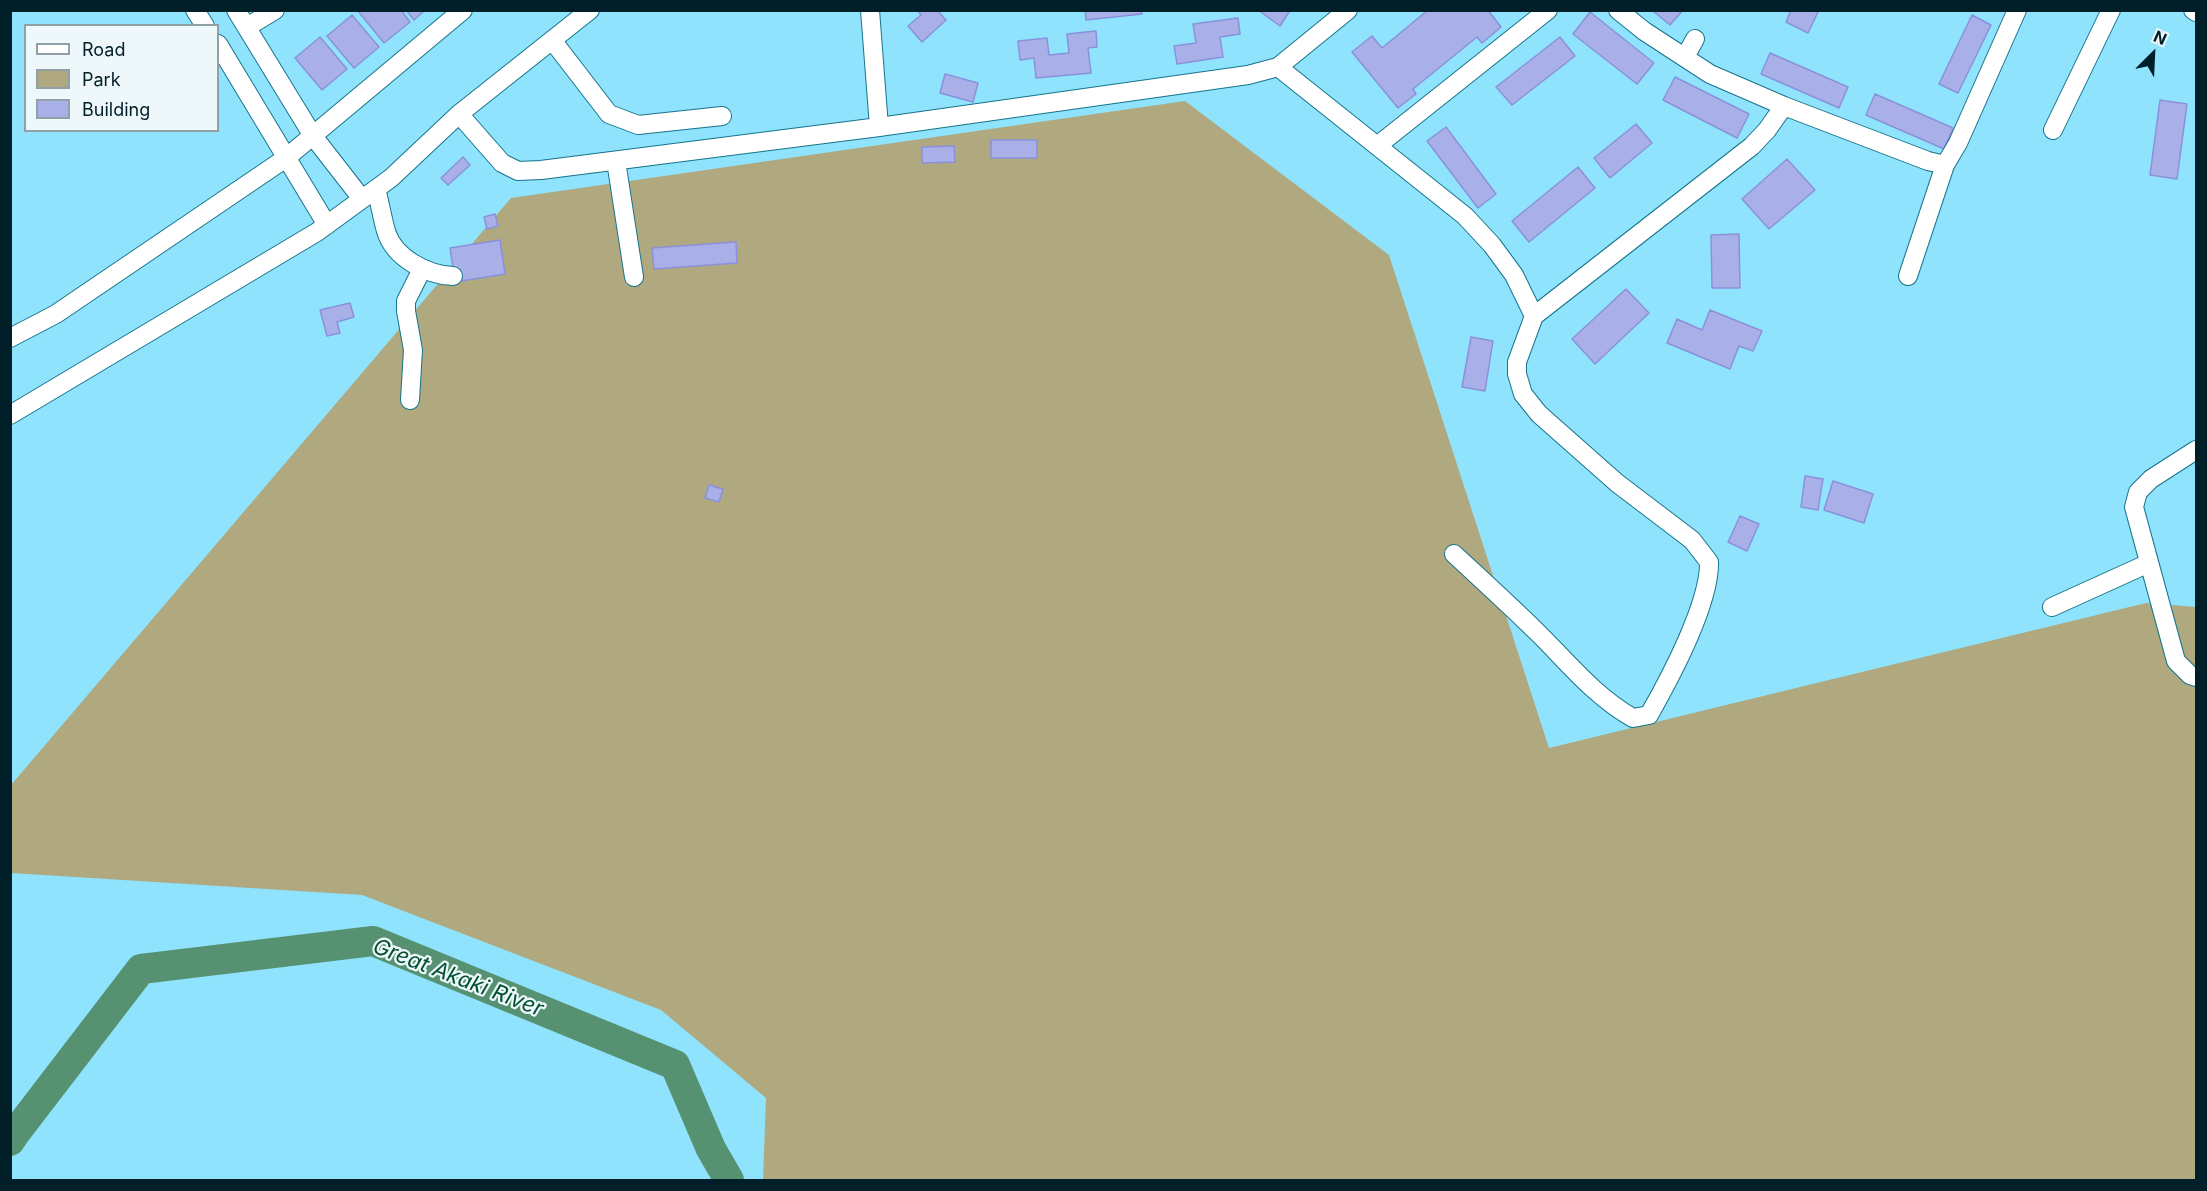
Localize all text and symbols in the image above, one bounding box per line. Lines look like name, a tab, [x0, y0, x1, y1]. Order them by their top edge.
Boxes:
legend	[24, 24, 219, 132]
north arrow	[2123, 24, 2183, 84]
text: N	[2151, 26, 2170, 49]
text: Road	[82, 39, 125, 60]
text: Park	[82, 69, 121, 90]
text: Building	[82, 99, 150, 120]
water label: Great Akaki River	[369, 933, 547, 1023]

